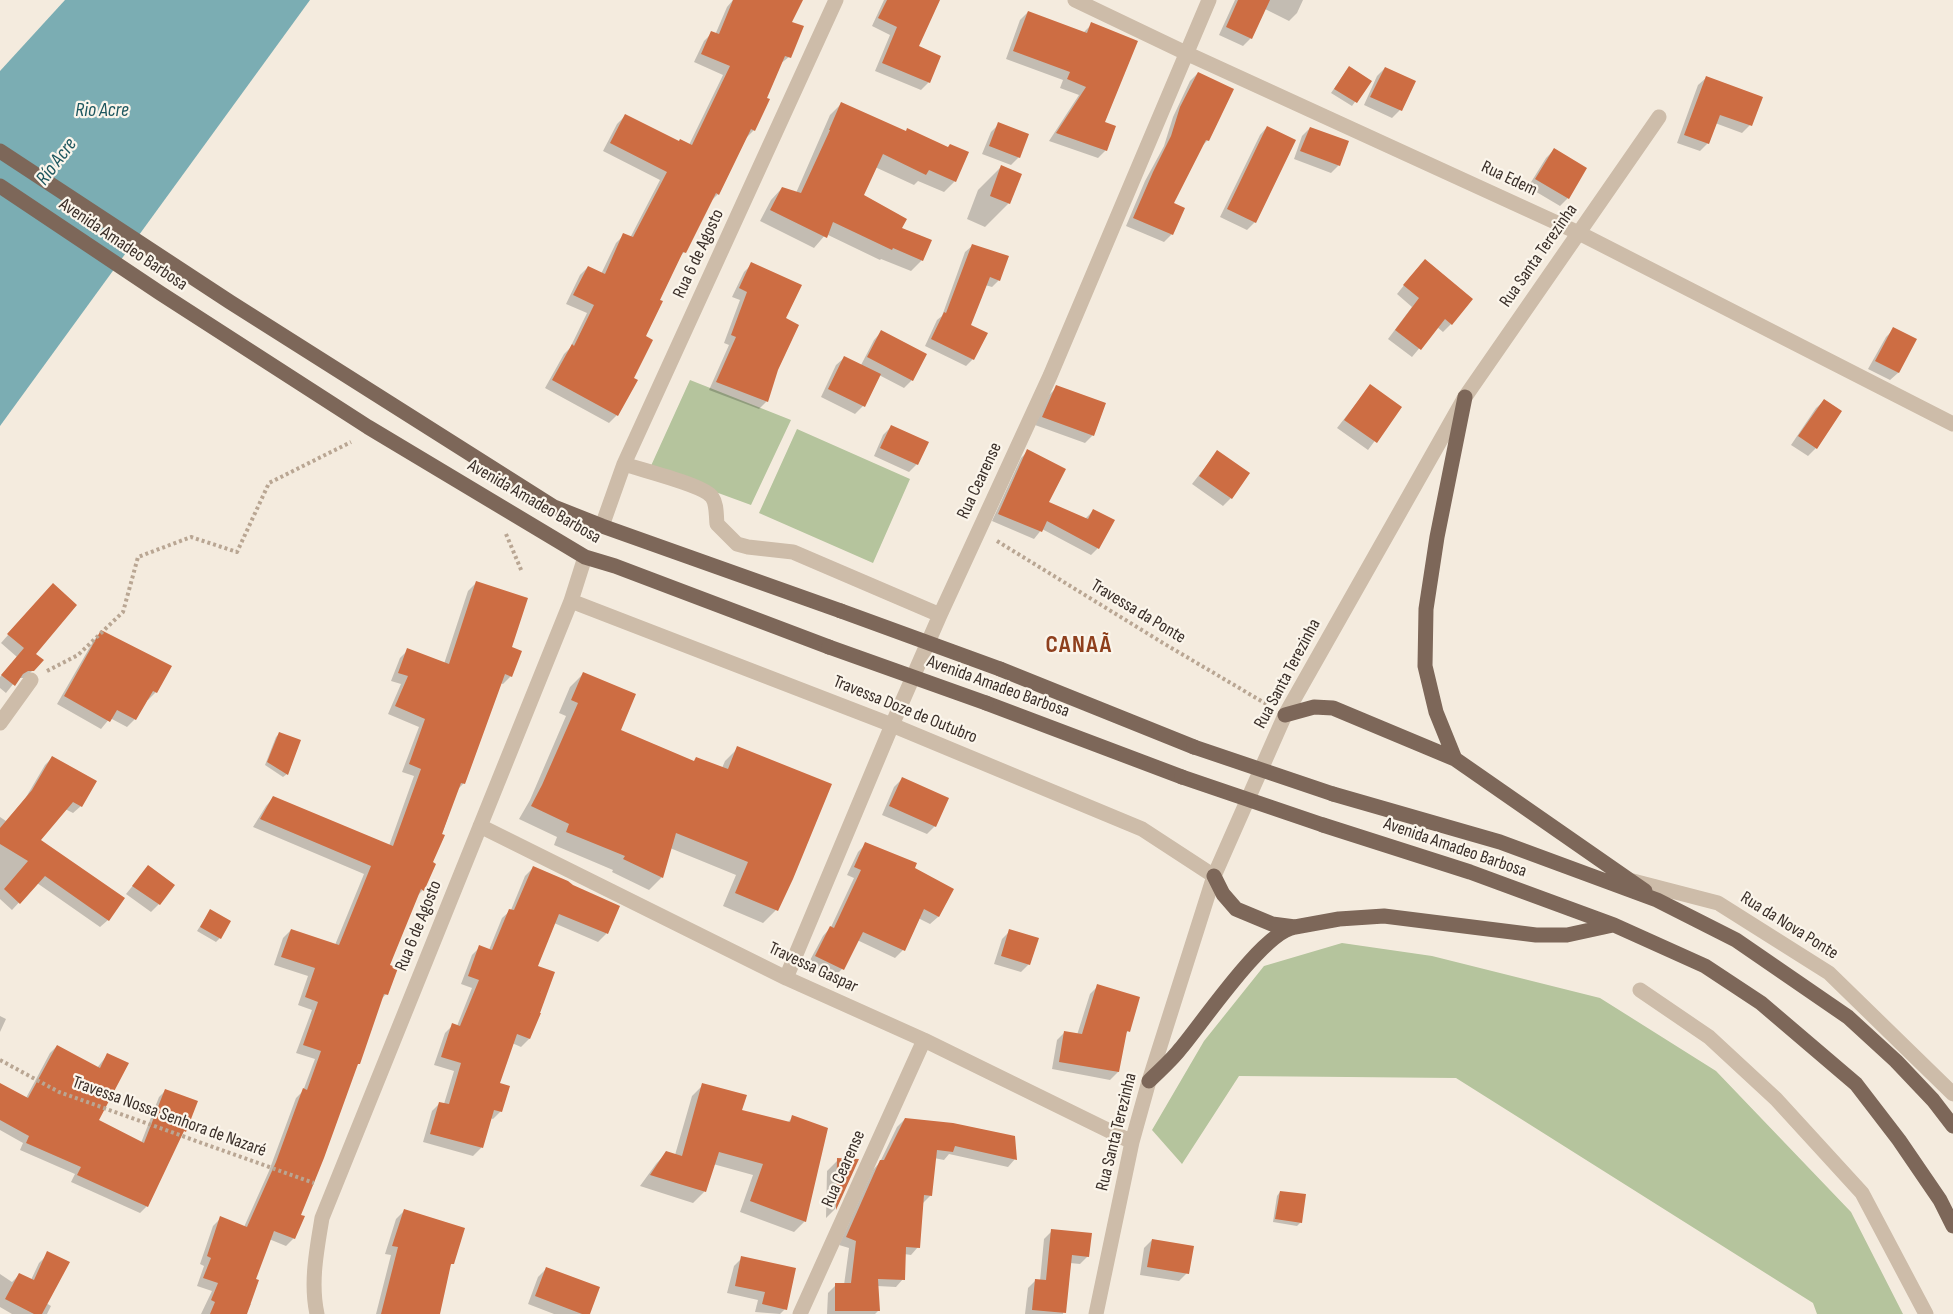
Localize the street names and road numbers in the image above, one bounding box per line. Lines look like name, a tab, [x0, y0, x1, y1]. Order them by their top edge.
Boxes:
street label: Rua Edem	[1478, 157, 1540, 201]
street label: Avenida Amadeo Barbosa	[55, 194, 191, 296]
street label: Rua Santa Terezinha	[1495, 200, 1583, 312]
street label: Rua 6 de Agosto	[669, 206, 729, 302]
street label: Rua Cearense	[953, 439, 1007, 523]
street label: Avenida Amadeo Barbosa	[464, 455, 604, 549]
street label: Travessa da Ponte	[1087, 575, 1189, 649]
street label: Rua Santa Terezinha	[1250, 616, 1326, 732]
street label: Avenida Amadeo Barbosa	[924, 651, 1072, 723]
street label: Travessa Doze de Outubro	[830, 671, 980, 749]
street label: Avenida Amadeo Barbosa	[1381, 813, 1529, 883]
street label: Rua 6 de Agosto	[391, 878, 447, 974]
street label: Rua da Nova Ponte	[1736, 887, 1842, 965]
street label: Travessa Gaspar	[765, 938, 861, 998]
street label: Rua Santa Terezinha	[1092, 1071, 1142, 1193]
street label: Travessa Nossa Senhora de Nazaré	[69, 1072, 269, 1162]
street label: Rua Cearense	[817, 1127, 871, 1211]

